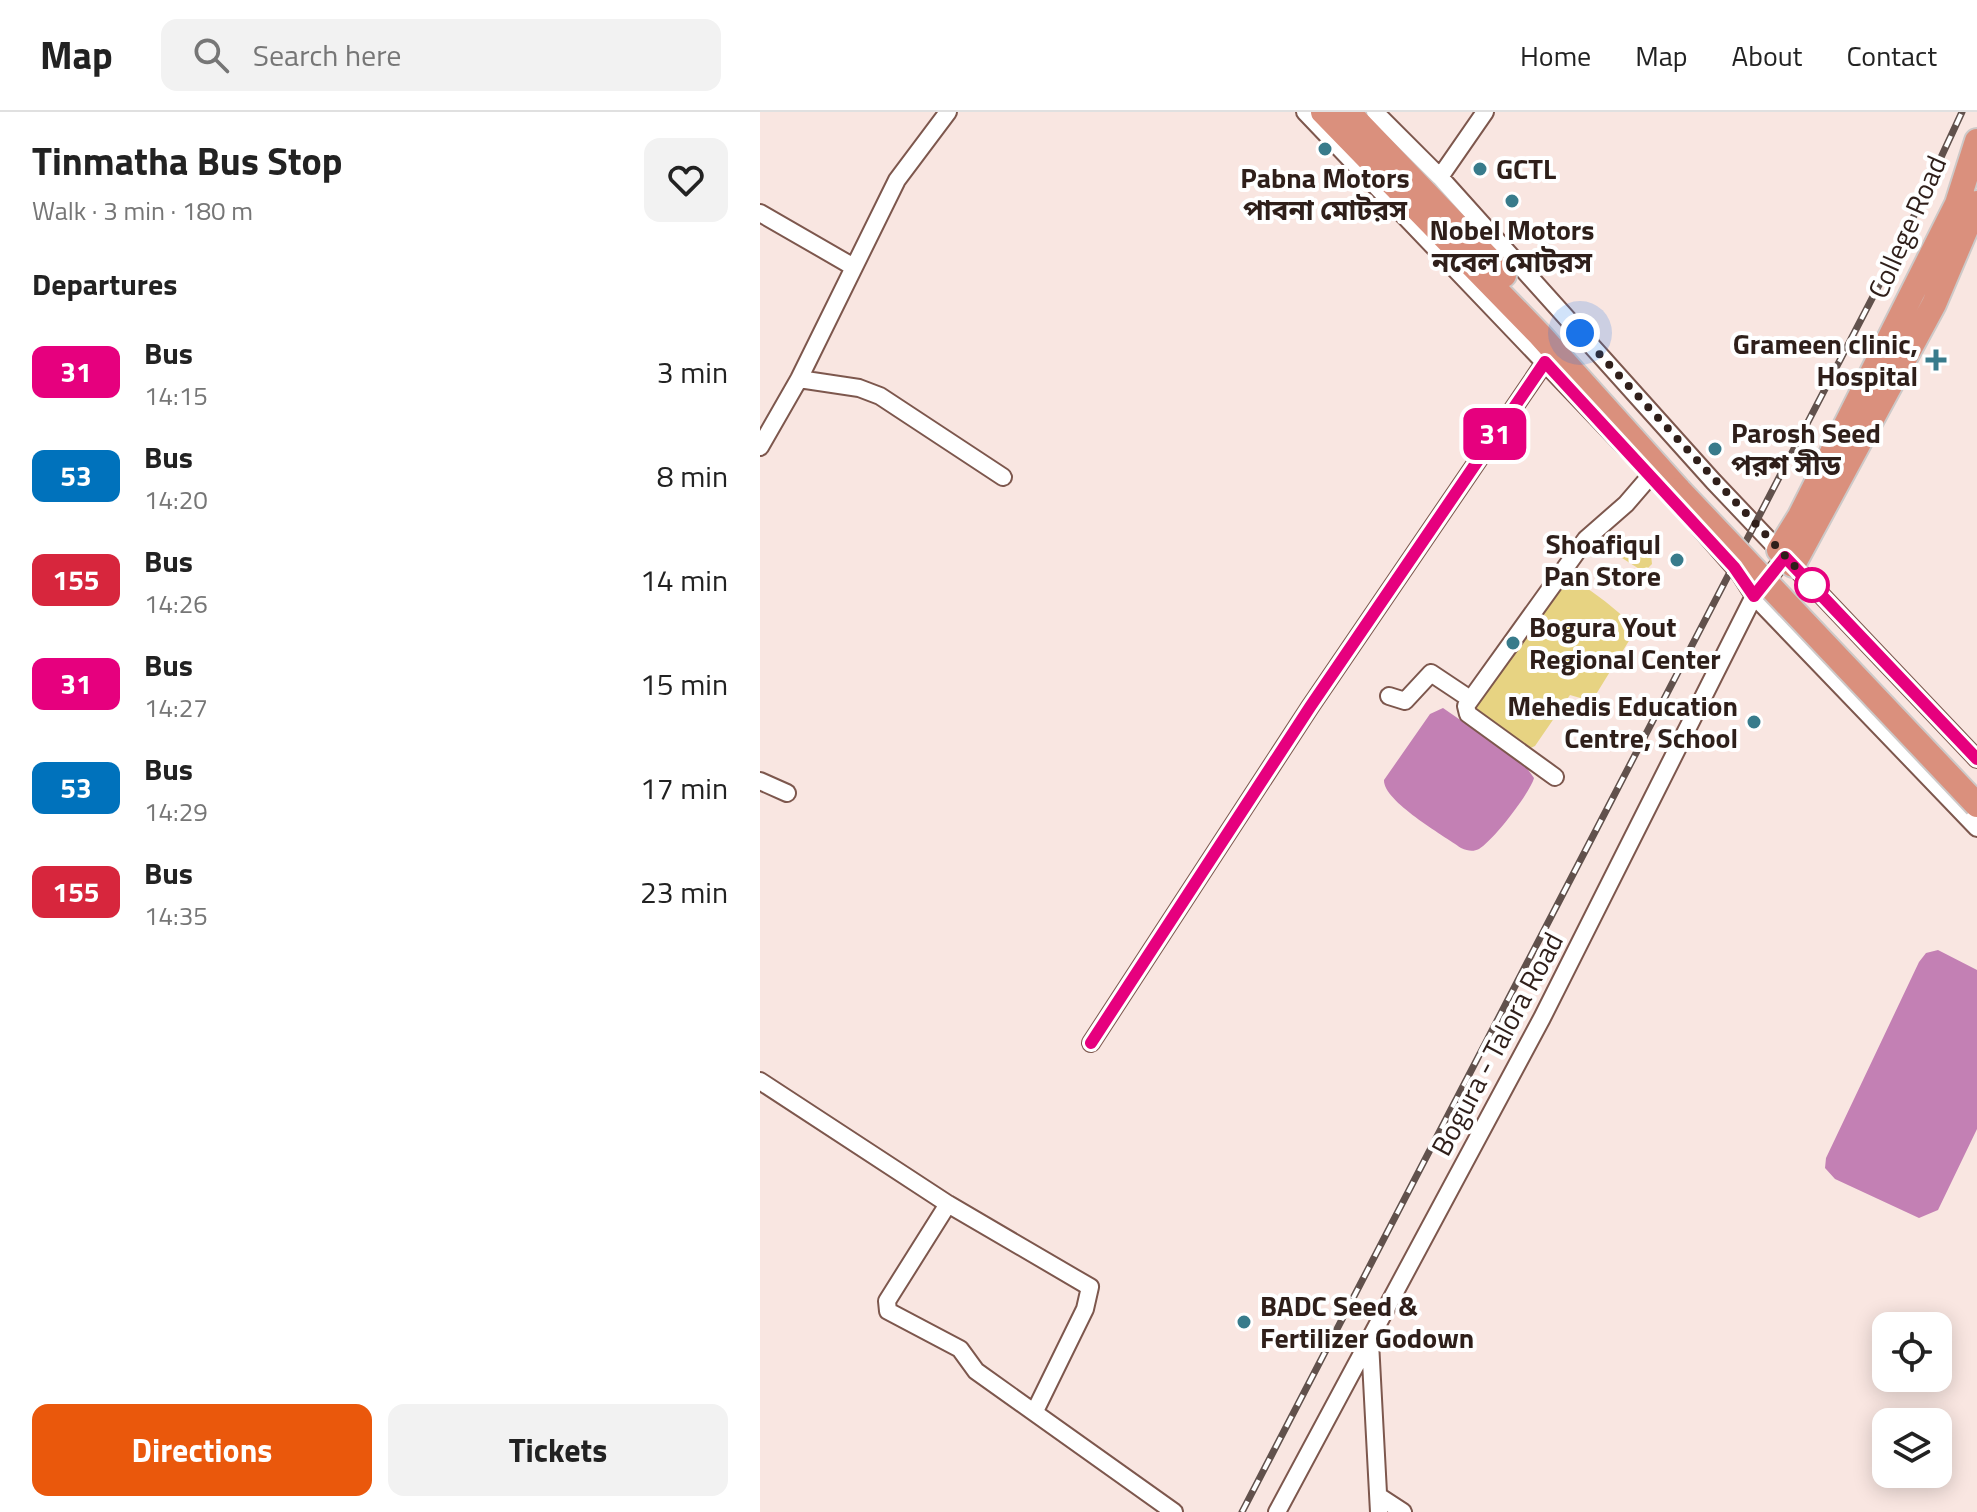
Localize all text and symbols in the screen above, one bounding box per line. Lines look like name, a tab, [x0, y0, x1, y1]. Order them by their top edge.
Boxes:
search box	[161, 19, 721, 91]
text: Map	[40, 26, 113, 84]
text: Search here	[253, 32, 402, 78]
icon: search	[189, 33, 233, 77]
text: Home	[1520, 34, 1591, 77]
text: Map	[1635, 34, 1688, 77]
text: About	[1732, 34, 1802, 77]
text: Contact	[1846, 34, 1937, 77]
text: Tinmatha Bus Stop	[32, 132, 342, 190]
button: heart	[644, 138, 728, 222]
marker: Pabna Motors পাবনা মোটরস	[1316, 140, 1334, 158]
place label: GCTL	[1496, 147, 1556, 190]
street label: College Road	[1856, 149, 1957, 305]
place label: Pabna Motors পাবনা মোটরস	[1240, 156, 1410, 231]
marker: GCTL	[1471, 160, 1489, 178]
text: Walk · 3 min · 180 m	[32, 191, 253, 230]
marker: Nobel Motors নবেল মোটরস	[1503, 192, 1521, 210]
place label: Nobel Motors নবেল মোটরস	[1430, 208, 1594, 283]
text: Departures	[32, 261, 177, 307]
your location	[1560, 313, 1600, 353]
place label: Grameen clinic, Hospital	[1733, 322, 1918, 397]
text: Bus	[144, 330, 193, 376]
text: 3 min	[657, 349, 728, 395]
marker: Grameen clinic, Hospital	[1925, 349, 1947, 371]
text: 31	[60, 350, 92, 393]
text: 14:15	[144, 376, 208, 415]
line badge: 31	[1459, 408, 1531, 460]
place label: Parosh Seed পরশ সীড	[1731, 411, 1881, 486]
text: 31	[1479, 412, 1511, 455]
text: Bus	[144, 434, 193, 480]
marker: Parosh Seed পরশ সীড	[1706, 440, 1724, 458]
text: 8 min	[657, 453, 728, 499]
text: 53	[60, 454, 92, 497]
text: 14:20	[144, 480, 208, 519]
place label: Shoafiqul Pan Store	[1544, 522, 1661, 597]
text: Bus	[144, 538, 193, 584]
marker: Shoafiqul Pan Store	[1668, 551, 1686, 569]
text: 14 min	[640, 557, 728, 603]
text: 155	[52, 558, 100, 601]
unlabelled marker	[1795, 568, 1829, 602]
text: 14:26	[144, 584, 208, 623]
place label: Bogura Yout Regional Center	[1529, 605, 1721, 680]
marker: Bogura Yout Regional Center	[1504, 634, 1522, 652]
text: Bus	[144, 642, 193, 688]
text: 15 min	[640, 661, 728, 707]
text: 31	[60, 662, 92, 705]
place label: Mehedis Education Centre, School	[1507, 684, 1738, 759]
text: 14:27	[144, 688, 208, 727]
marker: Mehedis Education Centre, School	[1745, 713, 1763, 731]
text: Bus	[144, 746, 193, 792]
text: 17 min	[640, 765, 728, 811]
text: 53	[60, 766, 92, 809]
text: 14:29	[144, 792, 208, 831]
text: Bus	[144, 850, 193, 896]
text: 23 min	[640, 869, 728, 915]
text: 155	[52, 870, 100, 913]
text: 14:35	[144, 896, 208, 935]
street label: Bogura - Talora Road	[1419, 924, 1574, 1163]
place label: BADC Seed & Fertilizer Godown	[1260, 1284, 1474, 1359]
map controls	[1872, 1312, 1952, 1488]
button: locate	[1872, 1312, 1952, 1392]
marker: BADC Seed & Fertilizer Godown	[1235, 1313, 1253, 1331]
button: Directions	[32, 1404, 372, 1496]
button: Tickets	[388, 1404, 728, 1496]
button: layers	[1872, 1408, 1952, 1488]

